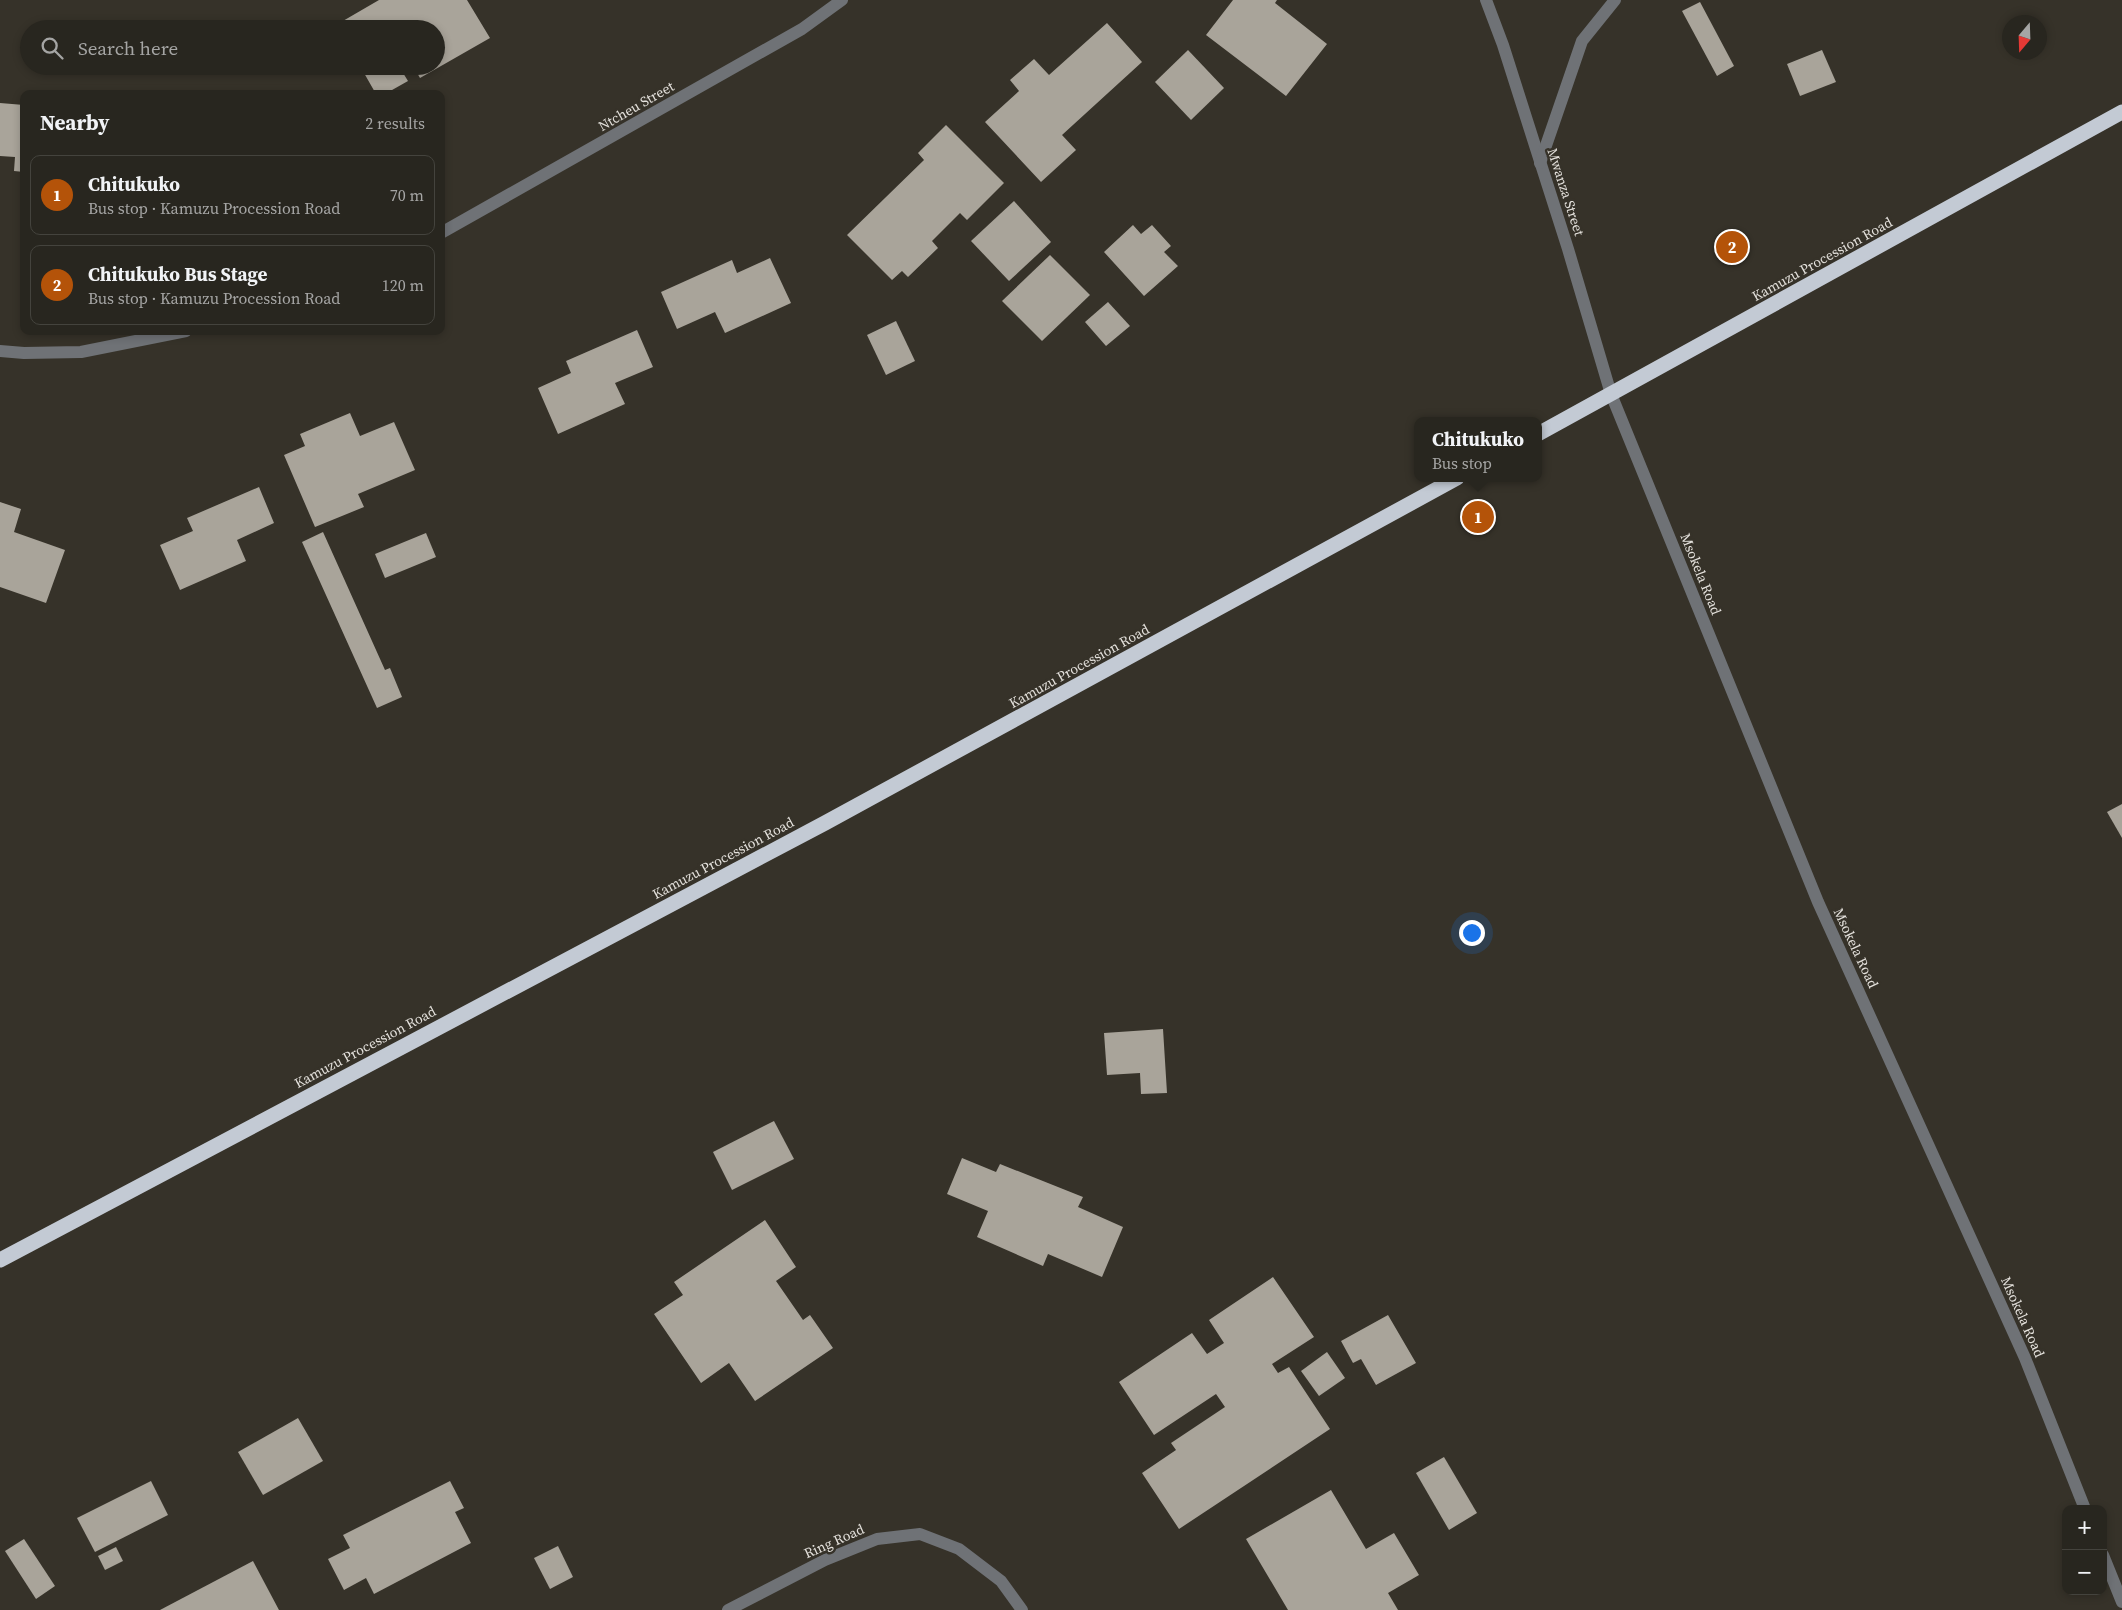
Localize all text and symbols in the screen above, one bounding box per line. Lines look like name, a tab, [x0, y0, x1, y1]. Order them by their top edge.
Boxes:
north arrow	[2002, 15, 2047, 60]
search box	[20, 20, 445, 75]
icon: search	[38, 34, 66, 62]
text: Search here	[78, 35, 178, 61]
street label: Ntcheu Street	[594, 76, 678, 136]
text: Nearby	[40, 108, 110, 137]
text: 2 results	[365, 112, 425, 134]
street label: Mwanza Street	[1542, 146, 1590, 239]
text: Chitukuko	[88, 171, 180, 197]
text: 1	[53, 184, 61, 206]
text: 70 m	[390, 184, 424, 206]
text: Bus stop · Kamuzu Procession Road	[88, 197, 340, 219]
street label: Kamuzu Procession Road	[1748, 212, 1896, 306]
pin: 2	[1716, 228, 1748, 266]
text: Chitukuko Bus Stage	[88, 261, 267, 287]
text: 2	[53, 274, 61, 296]
text: 120 m	[382, 274, 424, 296]
text: Bus stop · Kamuzu Procession Road	[88, 287, 340, 309]
popup	[1414, 417, 1542, 482]
text: Chitukuko	[1432, 426, 1524, 452]
text: Bus stop	[1432, 452, 1492, 474]
pin: 1	[1462, 498, 1494, 536]
street label: Msokela Road	[1676, 530, 1726, 618]
street label: Kamuzu Procession Road	[1005, 619, 1153, 713]
street label: Kamuzu Procession Road	[649, 812, 797, 904]
street label: Msokela Road	[1829, 905, 1883, 991]
your location	[1459, 920, 1485, 946]
street label: Kamuzu Procession Road	[291, 1001, 439, 1093]
street label: Msokela Road	[1996, 1273, 2050, 1361]
map controls	[2062, 1505, 2107, 1595]
button: +	[2062, 1505, 2107, 1550]
street label: Ring Road	[801, 1519, 867, 1563]
button: −	[2062, 1550, 2107, 1595]

